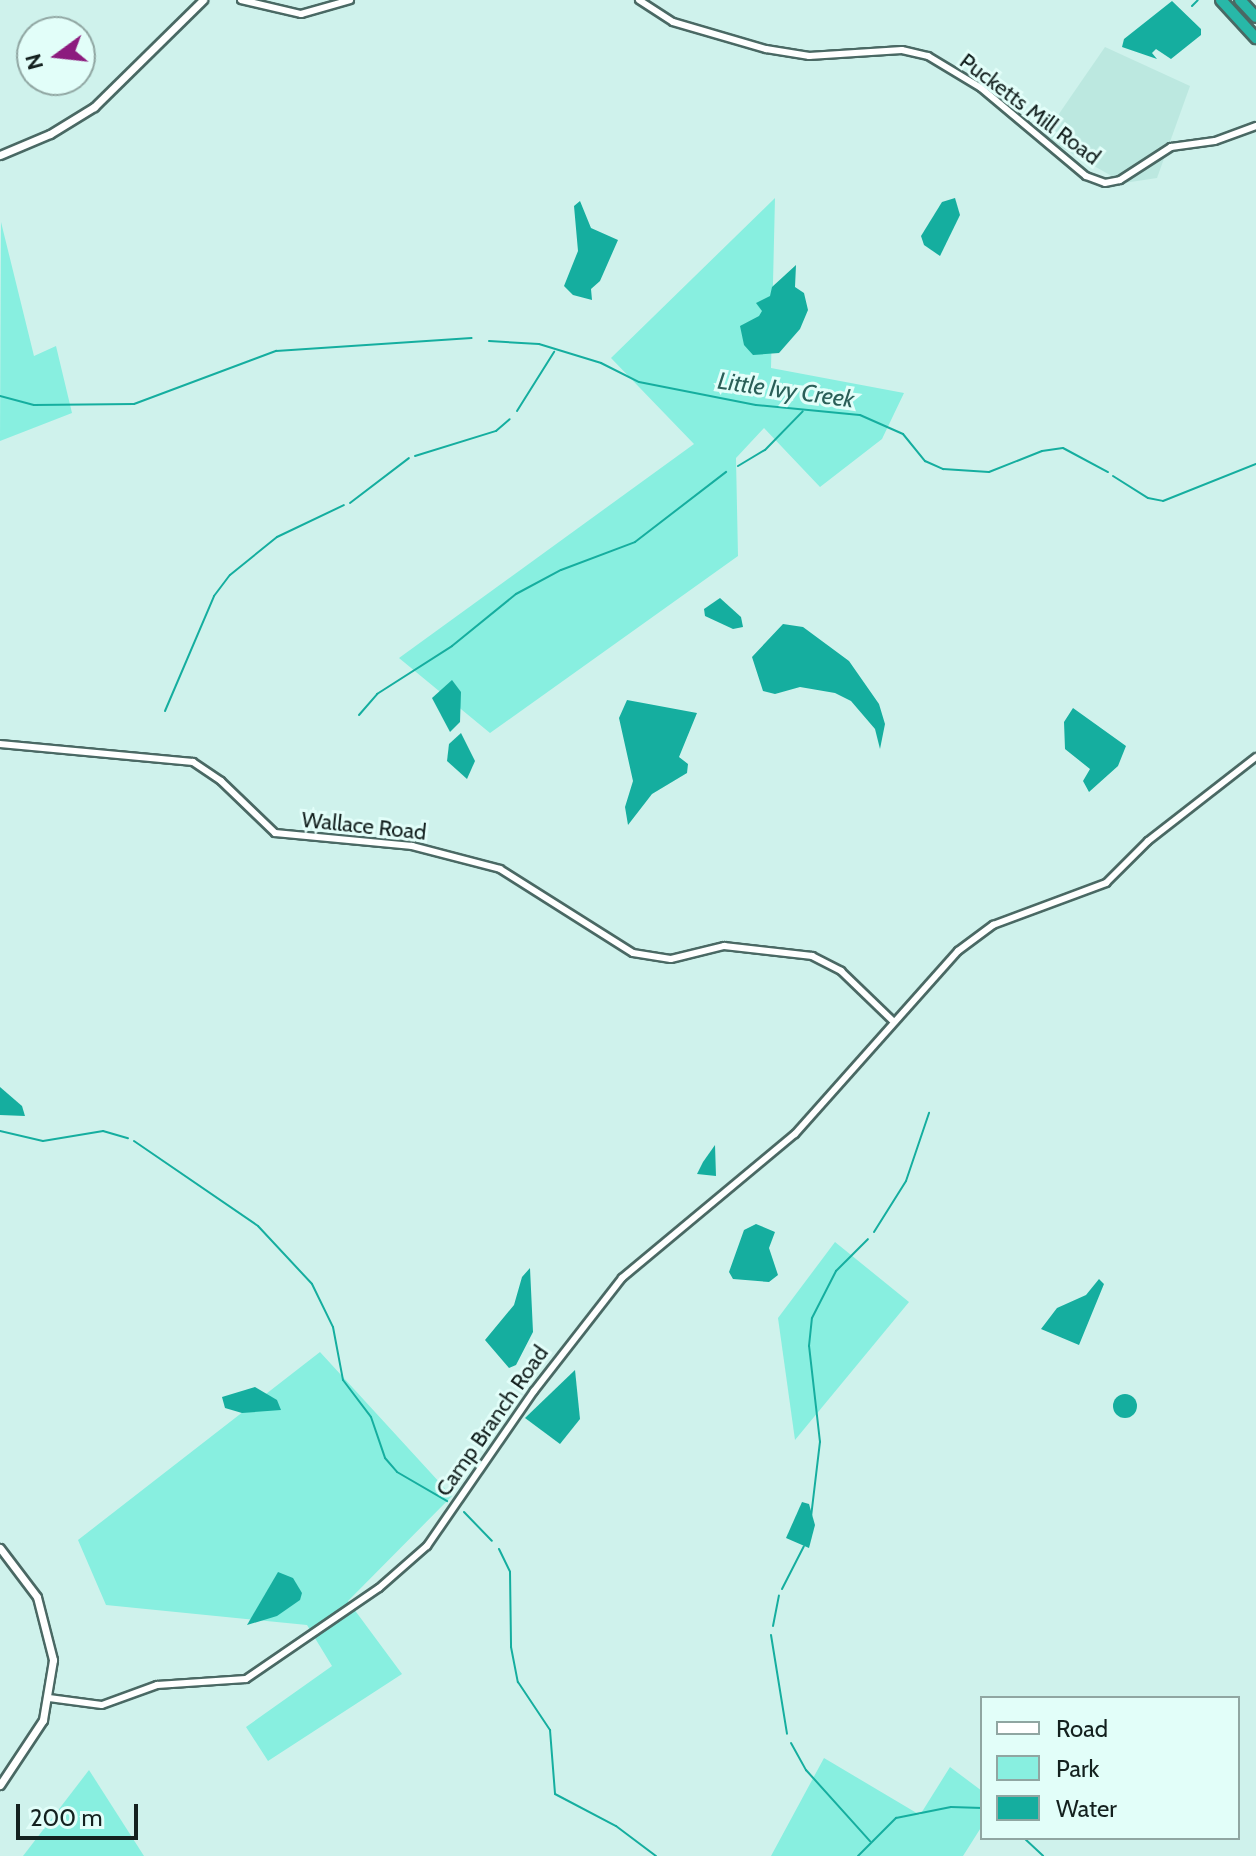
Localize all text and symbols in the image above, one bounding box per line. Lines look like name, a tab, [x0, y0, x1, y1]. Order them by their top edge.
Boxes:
north arrow	[16, 16, 96, 96]
street label: Pucketts Mill Road	[955, 48, 1105, 170]
text: N	[19, 51, 49, 73]
water label: Little Ivy Creek	[716, 366, 856, 414]
street label: Wallace Road	[300, 806, 428, 846]
street label: Camp Branch Road	[430, 1341, 554, 1501]
legend	[980, 1696, 1240, 1840]
text: Road	[1056, 1714, 1108, 1743]
text: Park	[1056, 1754, 1099, 1783]
scale bar	[20, 1788, 142, 1838]
text: Water	[1056, 1794, 1117, 1823]
text: 200 m	[30, 1803, 103, 1832]

